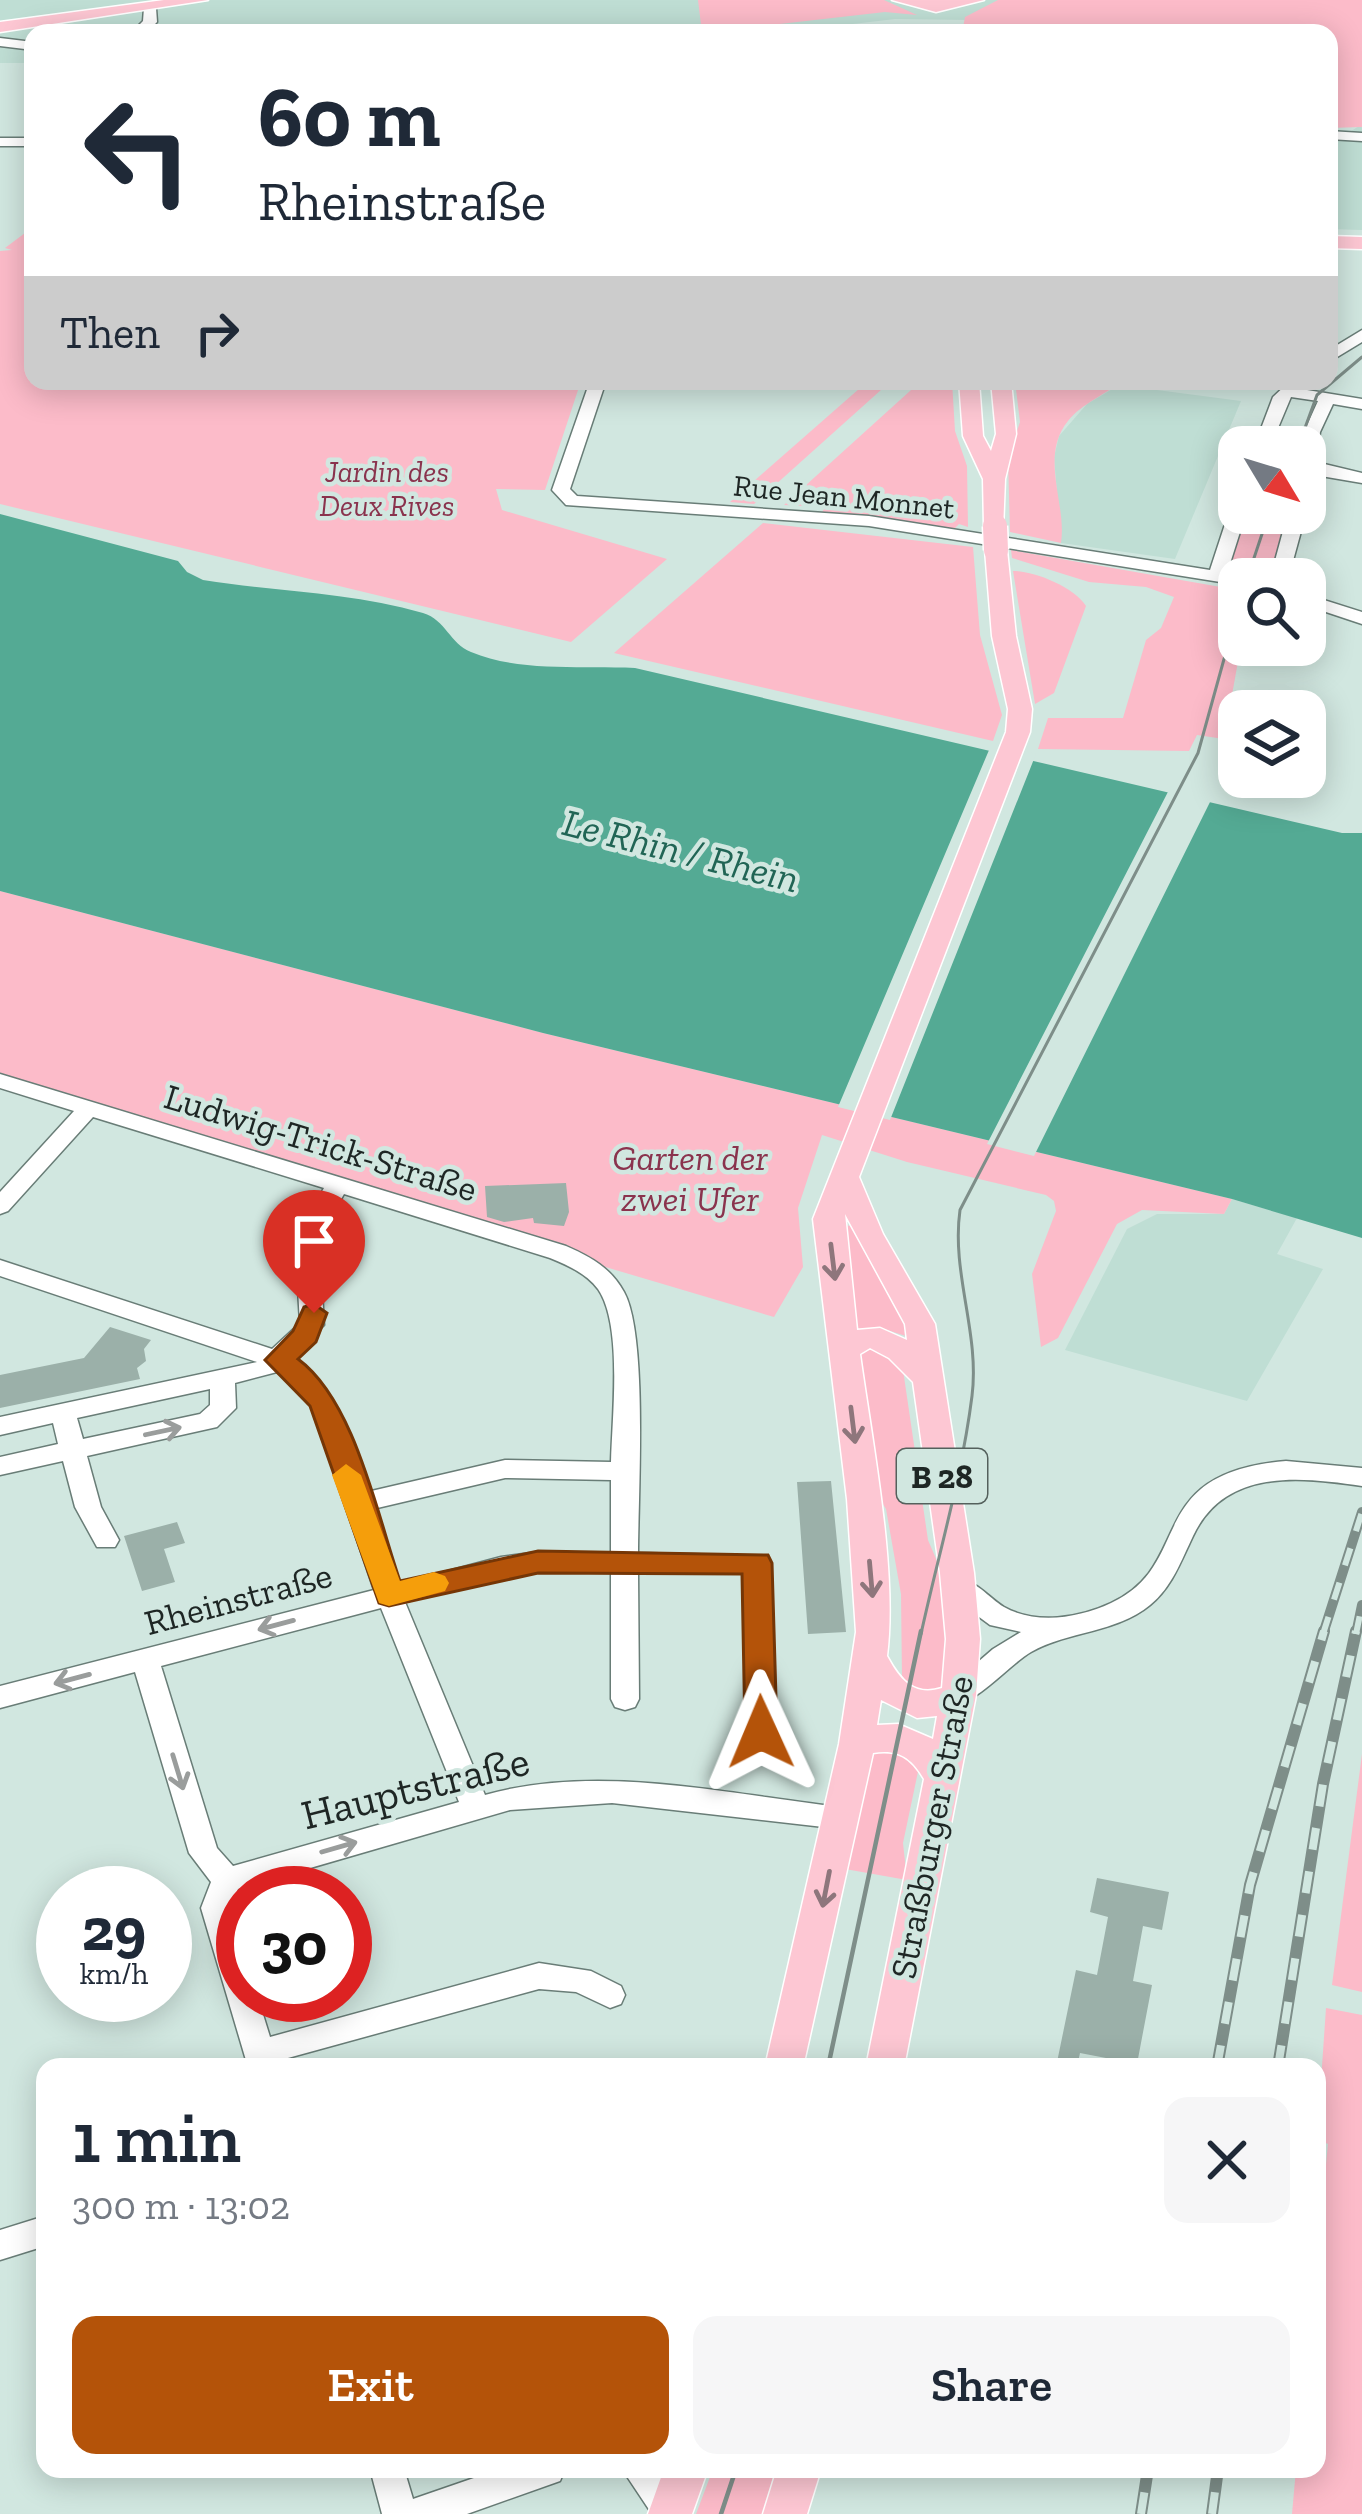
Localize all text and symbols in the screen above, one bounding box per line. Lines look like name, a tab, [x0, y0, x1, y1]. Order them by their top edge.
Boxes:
text: 60 m	[258, 67, 441, 168]
icon: left	[60, 72, 216, 228]
text: Rheinstraße	[258, 169, 546, 234]
icon: right	[184, 300, 250, 366]
text: Then	[60, 306, 160, 360]
north arrow	[1218, 426, 1326, 534]
map controls	[1218, 426, 1326, 798]
park label: Jardin des Deux Rives	[319, 454, 455, 524]
street label: Rue Jean Monnet	[732, 467, 956, 527]
button: search	[1218, 558, 1326, 666]
button: layers	[1218, 690, 1326, 798]
water label: Le Rhin / Rhein	[558, 798, 804, 902]
street label: Ludwig-Trick-Straße	[159, 1074, 482, 1211]
park label: Garten der zwei Ufer	[612, 1136, 769, 1220]
pin	[263, 1190, 365, 1313]
icon: arrive	[281, 1208, 347, 1274]
one-way arrow	[823, 1242, 845, 1281]
one-way arrow	[843, 1405, 865, 1444]
one-way arrow	[143, 1419, 182, 1441]
road number: B 28	[897, 1449, 987, 1503]
street label: Rheinstraße	[140, 1553, 336, 1644]
one-way arrow	[859, 1559, 882, 1598]
one-way arrow	[258, 1615, 296, 1637]
one-way arrow	[54, 1669, 92, 1691]
position arrow	[698, 1669, 824, 1795]
street label: Straßburger Straße	[881, 1672, 982, 1982]
street label: Hauptstraße	[296, 1735, 534, 1840]
one-way arrow	[168, 1752, 190, 1790]
one-way arrow	[320, 1835, 358, 1857]
speed limit sign: 30	[216, 1866, 372, 2022]
one-way arrow	[814, 1870, 837, 1908]
text: 29	[82, 1893, 146, 1965]
text: km/h	[80, 1956, 148, 1992]
text: 1 min	[72, 2094, 241, 2180]
button: close	[1164, 2097, 1290, 2223]
text: 300 m · 13:02	[72, 2182, 290, 2229]
button: Exit	[72, 2316, 669, 2454]
button: Share	[693, 2316, 1290, 2454]

